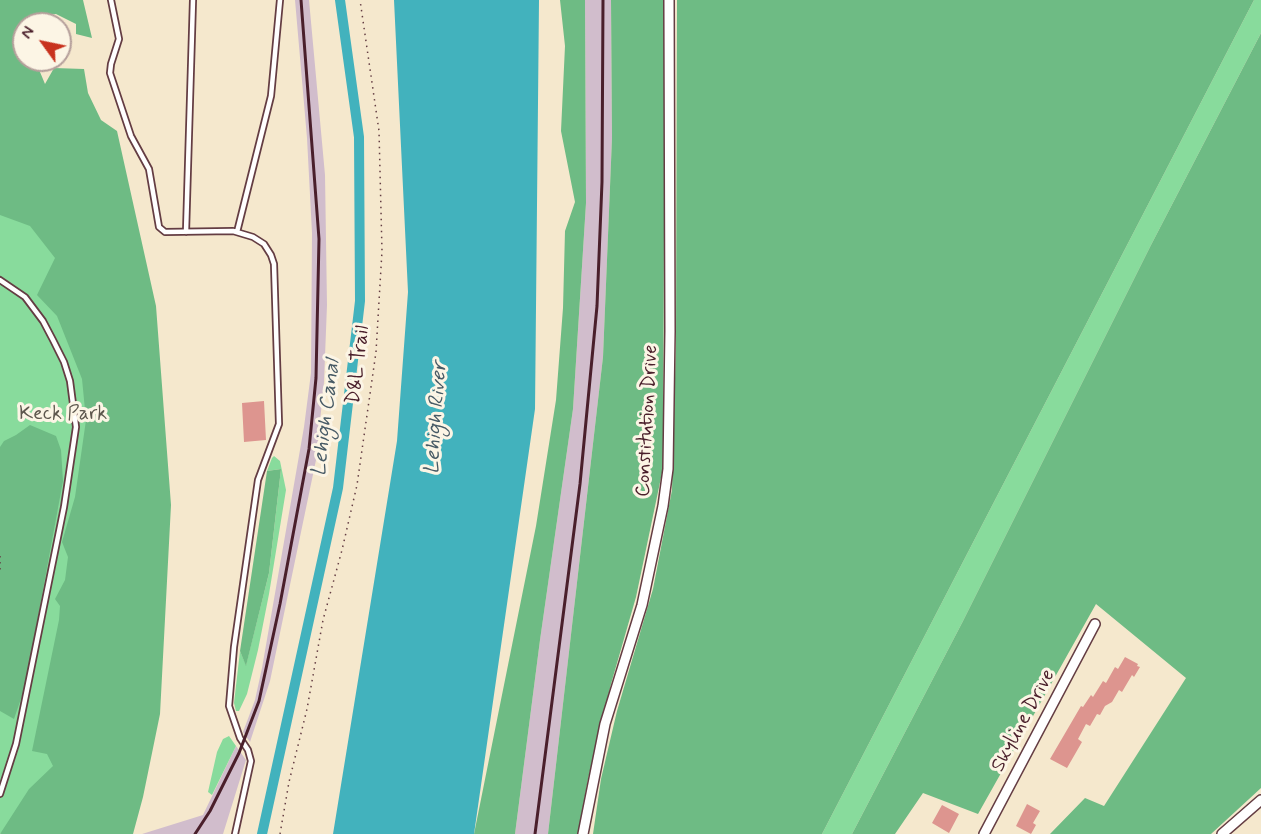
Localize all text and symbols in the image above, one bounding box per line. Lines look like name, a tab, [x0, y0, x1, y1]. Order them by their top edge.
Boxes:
north arrow	[12, 12, 72, 72]
text: N	[16, 23, 40, 43]
street label: D&L Trail	[342, 324, 376, 406]
street label: Constitution Drive	[632, 344, 664, 498]
water label: Lehigh Canal	[307, 358, 347, 478]
water label: Lehigh River	[421, 361, 453, 475]
park label: Keck Park	[19, 403, 107, 427]
street label: Skyline Drive	[987, 666, 1061, 776]

